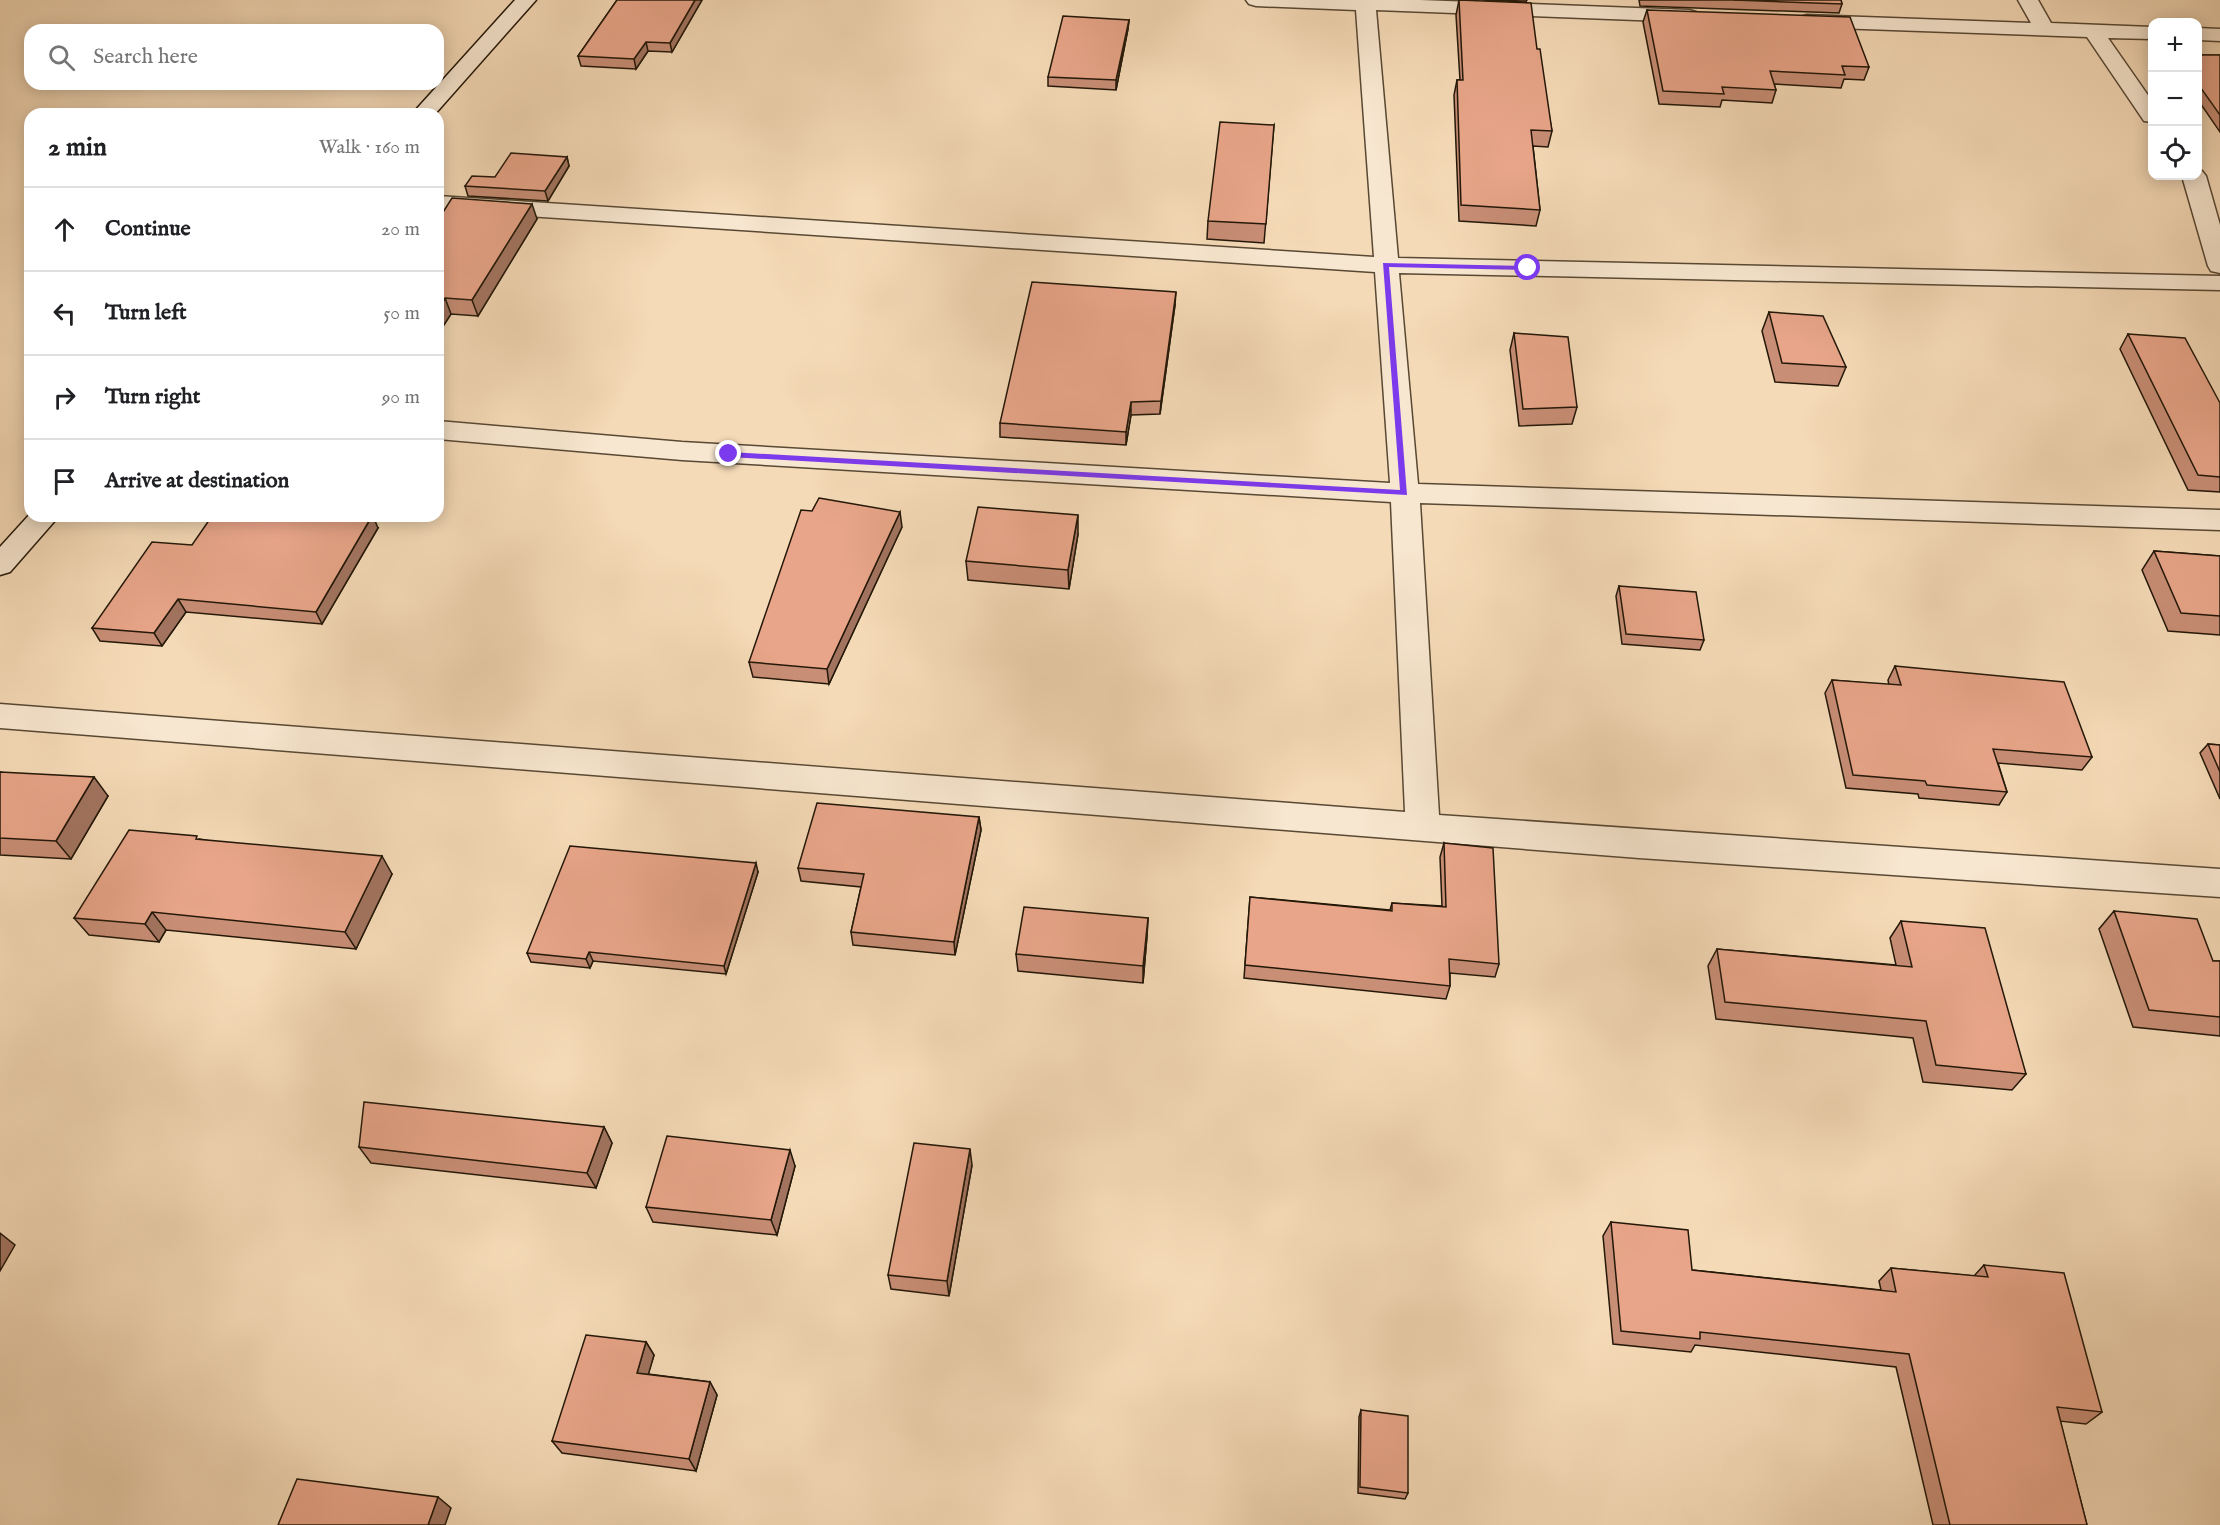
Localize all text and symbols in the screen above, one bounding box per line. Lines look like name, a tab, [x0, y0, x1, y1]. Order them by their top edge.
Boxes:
map controls	[2148, 18, 2202, 180]
button: +	[2148, 18, 2202, 72]
search box	[24, 24, 444, 90]
icon: search	[45, 41, 78, 74]
text: Search here	[93, 43, 198, 71]
button: −	[2148, 72, 2202, 126]
button: locate	[2148, 126, 2202, 180]
text: 2 min	[48, 131, 107, 164]
text: Walk · 160 m	[319, 135, 420, 160]
icon: ahead	[48, 213, 81, 246]
text: Continue	[105, 215, 191, 243]
text: 20 m	[381, 217, 420, 242]
route start	[1514, 254, 1540, 280]
icon: left	[48, 297, 81, 330]
text: Turn left	[105, 299, 187, 327]
text: 50 m	[383, 301, 420, 326]
icon: right	[48, 381, 81, 414]
text: Turn right	[105, 383, 200, 411]
text: 90 m	[382, 385, 420, 410]
route end	[715, 440, 741, 466]
icon: arrive	[48, 465, 81, 498]
text: Arrive at destination	[105, 467, 289, 495]

